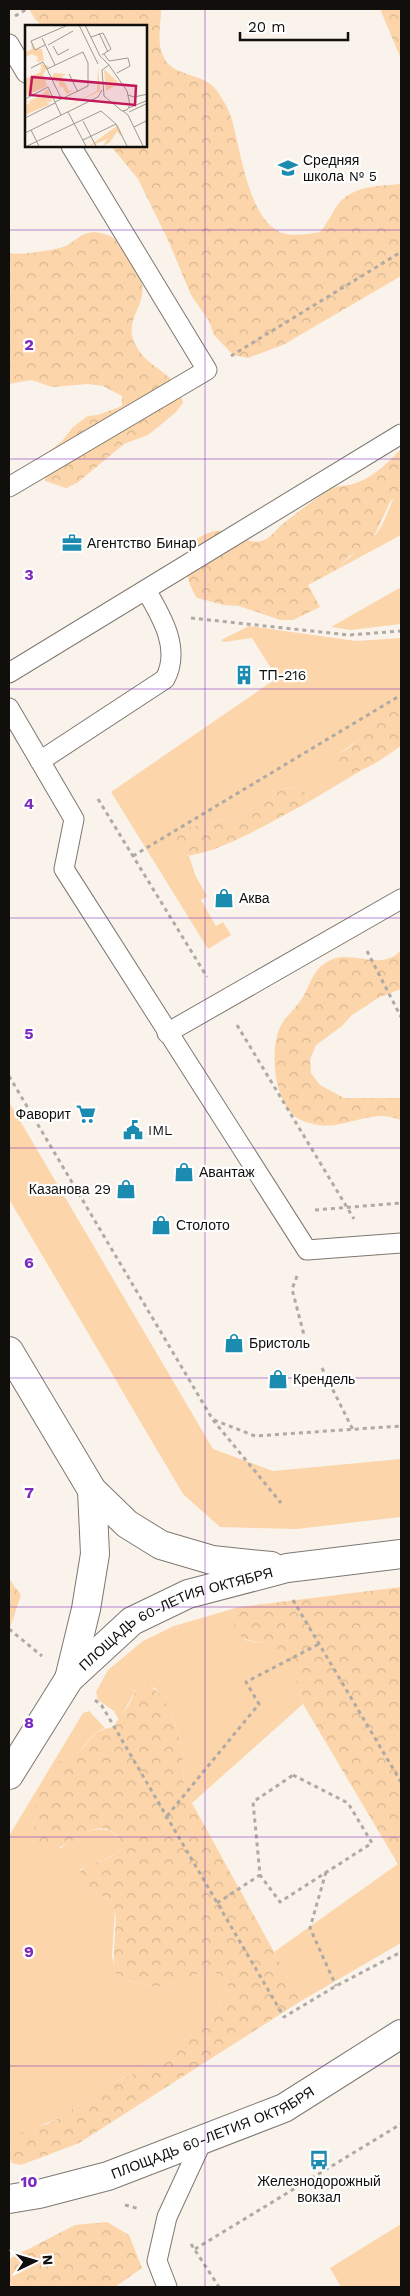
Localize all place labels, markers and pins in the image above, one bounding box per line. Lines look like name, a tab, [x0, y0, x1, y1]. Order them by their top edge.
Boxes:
place label: Средняя школа № 5	[303, 152, 377, 184]
school or university icon: Средняя школа № 5	[277, 157, 299, 179]
office icon: Агентство Бинар	[61, 532, 83, 554]
place label: Агентство Бинар	[87, 535, 197, 551]
building icon: ТП-216	[233, 664, 255, 686]
place label: ТП-216	[259, 667, 306, 683]
shop icon: Аква	[213, 887, 235, 909]
place label: Аква	[239, 890, 270, 906]
supermarket icon: Фаворит	[75, 1103, 97, 1125]
place label: Фаворит	[15, 1106, 72, 1122]
public building icon: IML	[122, 1119, 144, 1141]
place label: IML	[148, 1122, 172, 1138]
shop icon: Авантаж	[173, 1161, 195, 1183]
place label: Авантаж	[199, 1164, 255, 1180]
shop icon: Казанова 29	[115, 1178, 137, 1200]
place label: Казанова 29	[29, 1181, 111, 1197]
shop icon: Столото	[150, 1214, 172, 1236]
place label: Столото	[176, 1217, 230, 1233]
shop icon: Бристоль	[223, 1332, 245, 1354]
place label: Бристоль	[249, 1335, 310, 1351]
shop icon: Крендель	[267, 1368, 289, 1390]
place label: Крендель	[293, 1371, 355, 1387]
bus stop icon: Железнодорожный вокзал	[308, 2149, 330, 2171]
place label: Железнодорожный вокзал	[257, 2173, 381, 2205]

